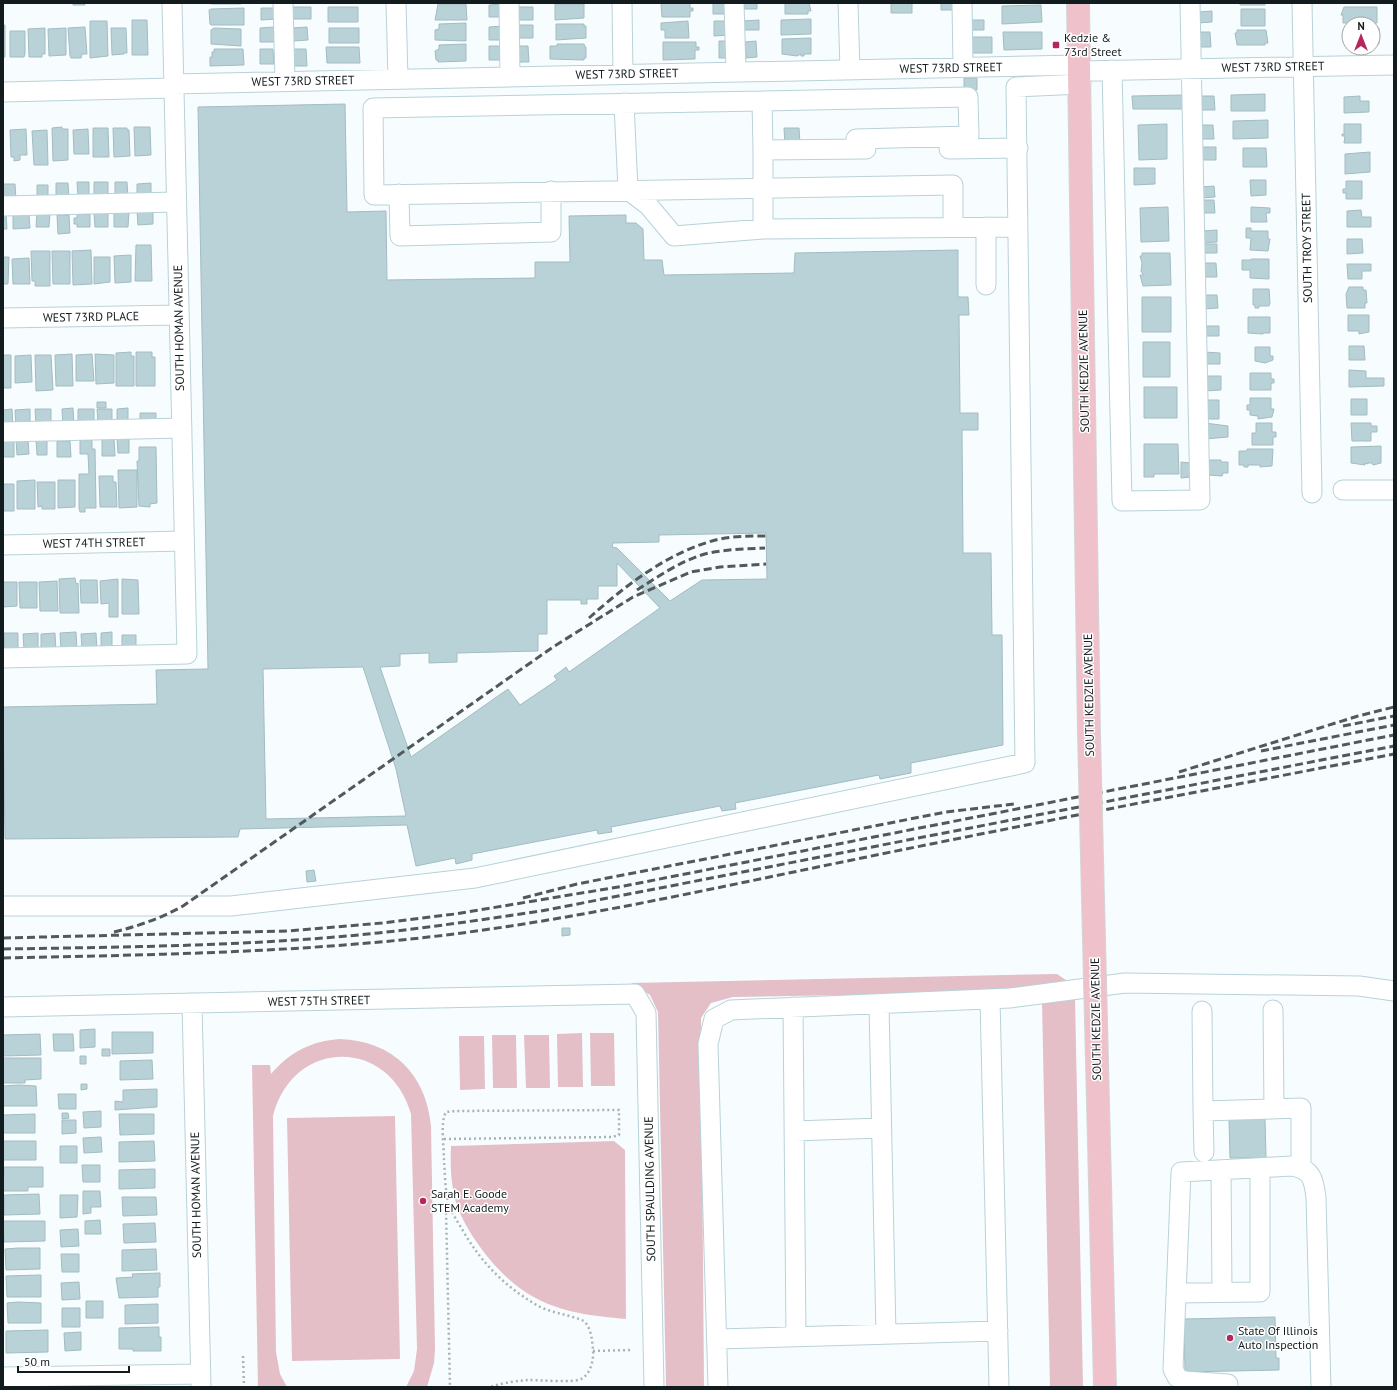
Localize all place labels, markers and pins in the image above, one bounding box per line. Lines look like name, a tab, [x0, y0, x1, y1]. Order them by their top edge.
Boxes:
place label: Kedzie & 73rd Street	[1064, 30, 1121, 59]
marker: Kedzie & 73rd Street	[1051, 40, 1061, 50]
place label: Sarah E. Goode STEM Academy	[431, 1186, 509, 1215]
marker: Sarah E. Goode STEM Academy	[418, 1196, 428, 1206]
place label: State Of Illinois Auto Inspection	[1238, 1323, 1318, 1352]
marker: State Of Illinois Auto Inspection	[1225, 1333, 1235, 1343]

